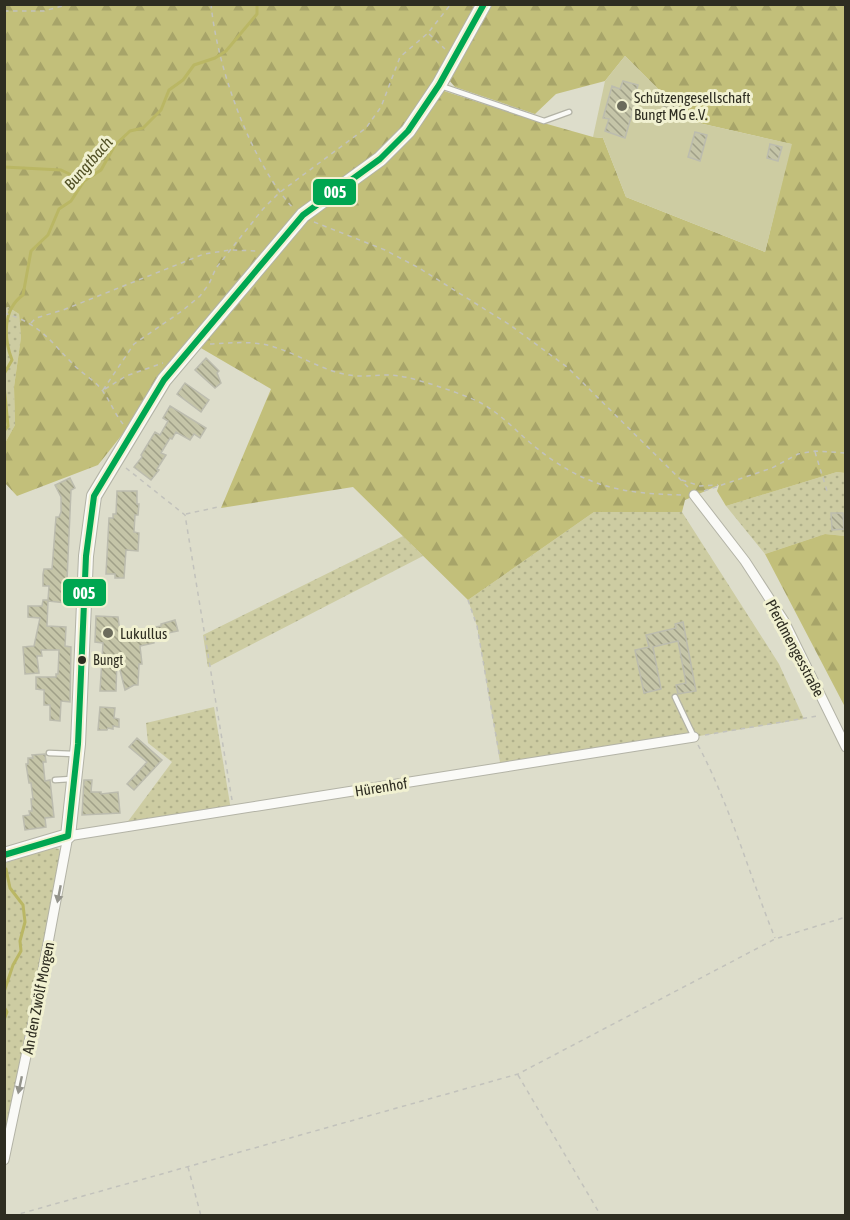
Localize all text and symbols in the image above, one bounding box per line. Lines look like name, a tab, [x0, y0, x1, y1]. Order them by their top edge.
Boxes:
place label: Schützengesellschaft Bungt MG e.V.	[634, 89, 751, 123]
marker: Schützengesellschaft Bungt MG e.V.	[615, 99, 629, 113]
water label: Bungtbach	[60, 133, 117, 194]
line badge: 005	[312, 178, 357, 206]
text: 005	[324, 183, 347, 201]
line badge: 005	[62, 578, 107, 607]
text: 005	[73, 584, 96, 602]
street label: Pferdmengesstraße	[762, 597, 828, 700]
place label: Lukullus	[120, 625, 167, 642]
marker: Lukullus	[101, 626, 115, 640]
place label: Bungt	[93, 652, 123, 668]
marker: Bungt	[76, 654, 88, 666]
street label: Hürenhof	[354, 774, 408, 800]
one-way arrow	[54, 884, 63, 903]
street label: An den Zwölf Morgen	[19, 940, 57, 1056]
one-way arrow	[15, 1076, 24, 1095]

